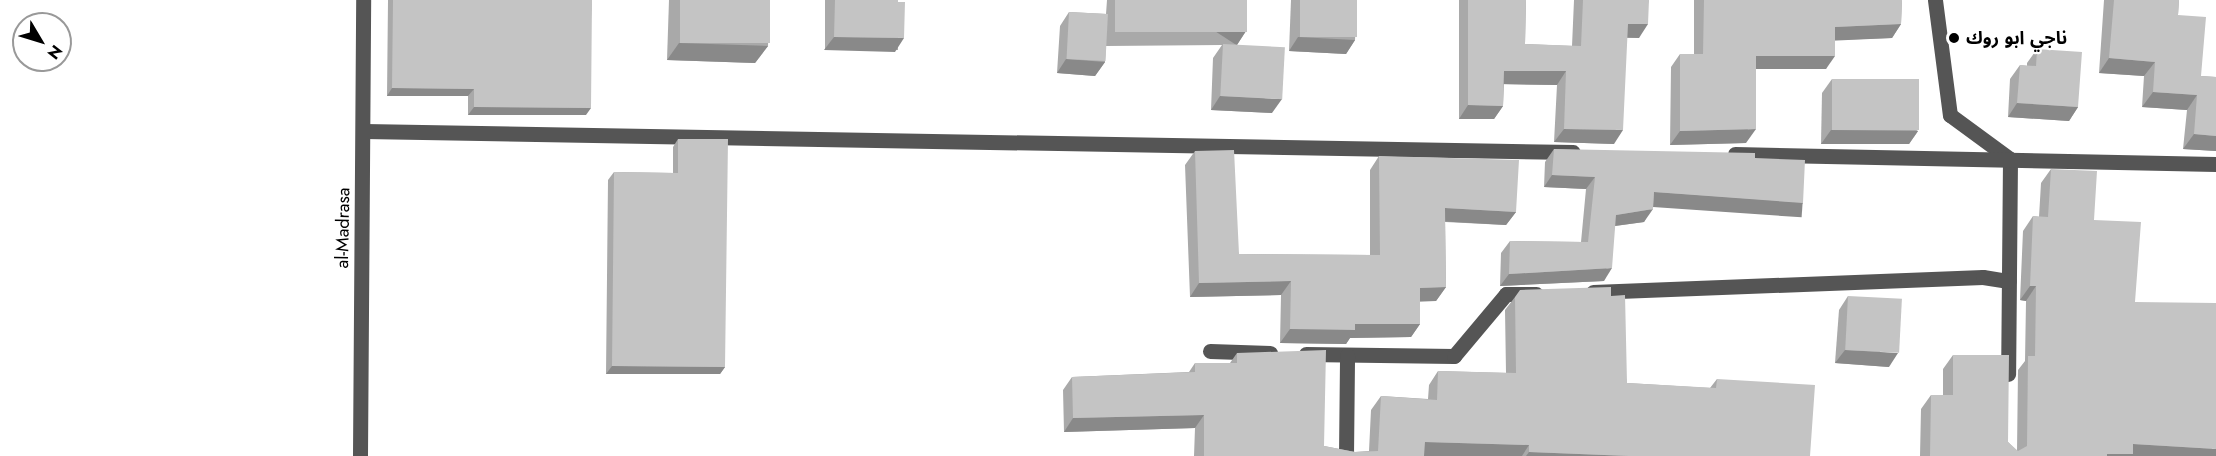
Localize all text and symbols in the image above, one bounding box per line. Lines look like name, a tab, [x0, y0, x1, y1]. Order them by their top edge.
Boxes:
north arrow	[12, 12, 72, 72]
place label: ناجي ابو روك	[1966, 27, 2067, 49]
marker: ناجي ابو روك	[1947, 31, 1961, 45]
text: N	[42, 40, 68, 64]
street label: al-Madrasa	[331, 187, 355, 269]

